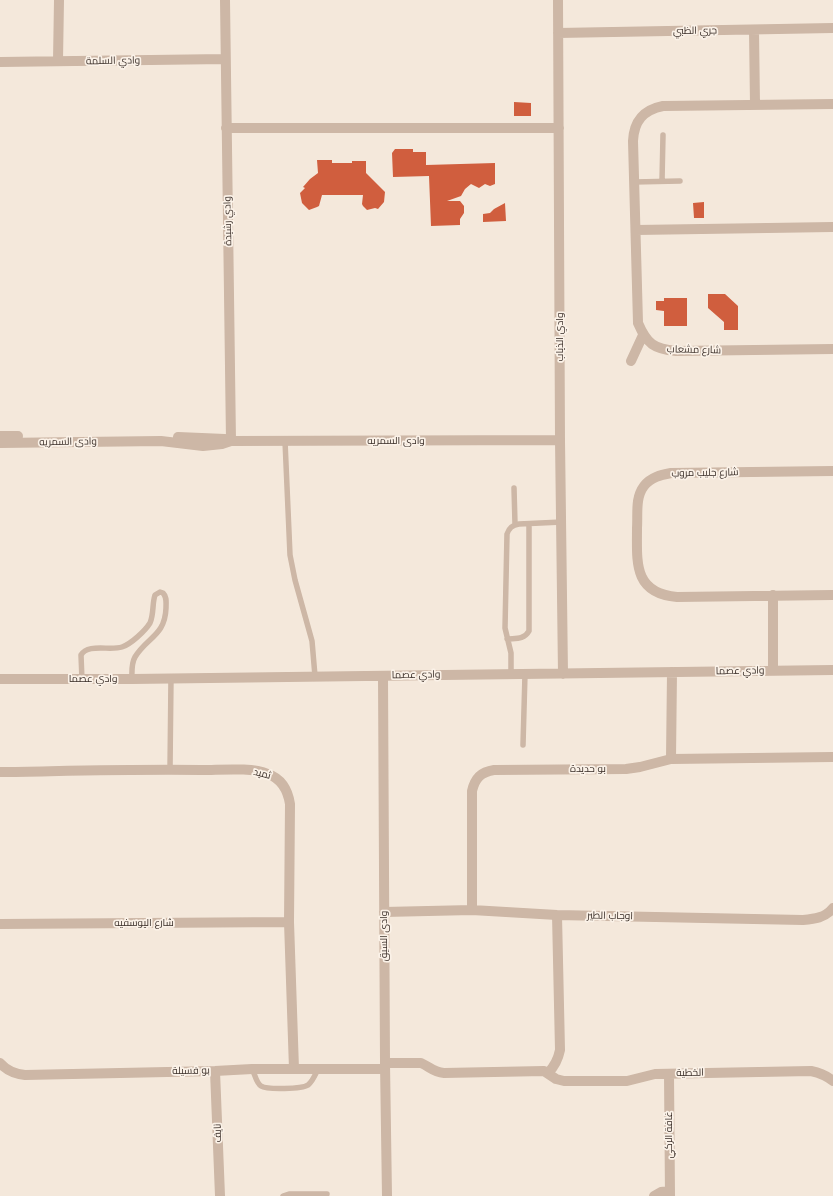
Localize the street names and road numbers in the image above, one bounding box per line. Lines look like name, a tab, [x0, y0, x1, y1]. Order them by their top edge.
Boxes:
street label: جري الظبي	[673, 25, 717, 37]
street label: وادي السلمة	[86, 55, 140, 67]
street label: وادي رشيدة	[222, 196, 234, 246]
street label: وادي الذياب	[554, 313, 566, 361]
street label: شارع مشعاب	[667, 344, 721, 356]
street label: وادى السمريه	[39, 435, 97, 449]
street label: وادى السمريه	[367, 435, 425, 447]
street label: شارع جليب مروب	[671, 466, 739, 480]
street label: وادي عصما	[716, 665, 764, 677]
street label: وادي عصما	[392, 669, 440, 681]
street label: وادي عصما	[69, 673, 117, 685]
street label: بو حديدة	[570, 763, 606, 775]
street label: ثميد	[252, 766, 272, 782]
street label: اوجاب الطير	[587, 910, 633, 922]
street label: وادى السيق	[378, 911, 390, 961]
street label: شارع اليوسفيه	[114, 917, 174, 929]
street label: بو فسيلة	[172, 1065, 210, 1077]
street label: الخطية	[676, 1067, 704, 1079]
street label: غافة الركي	[663, 1112, 675, 1158]
street label: نايف	[212, 1123, 224, 1143]

